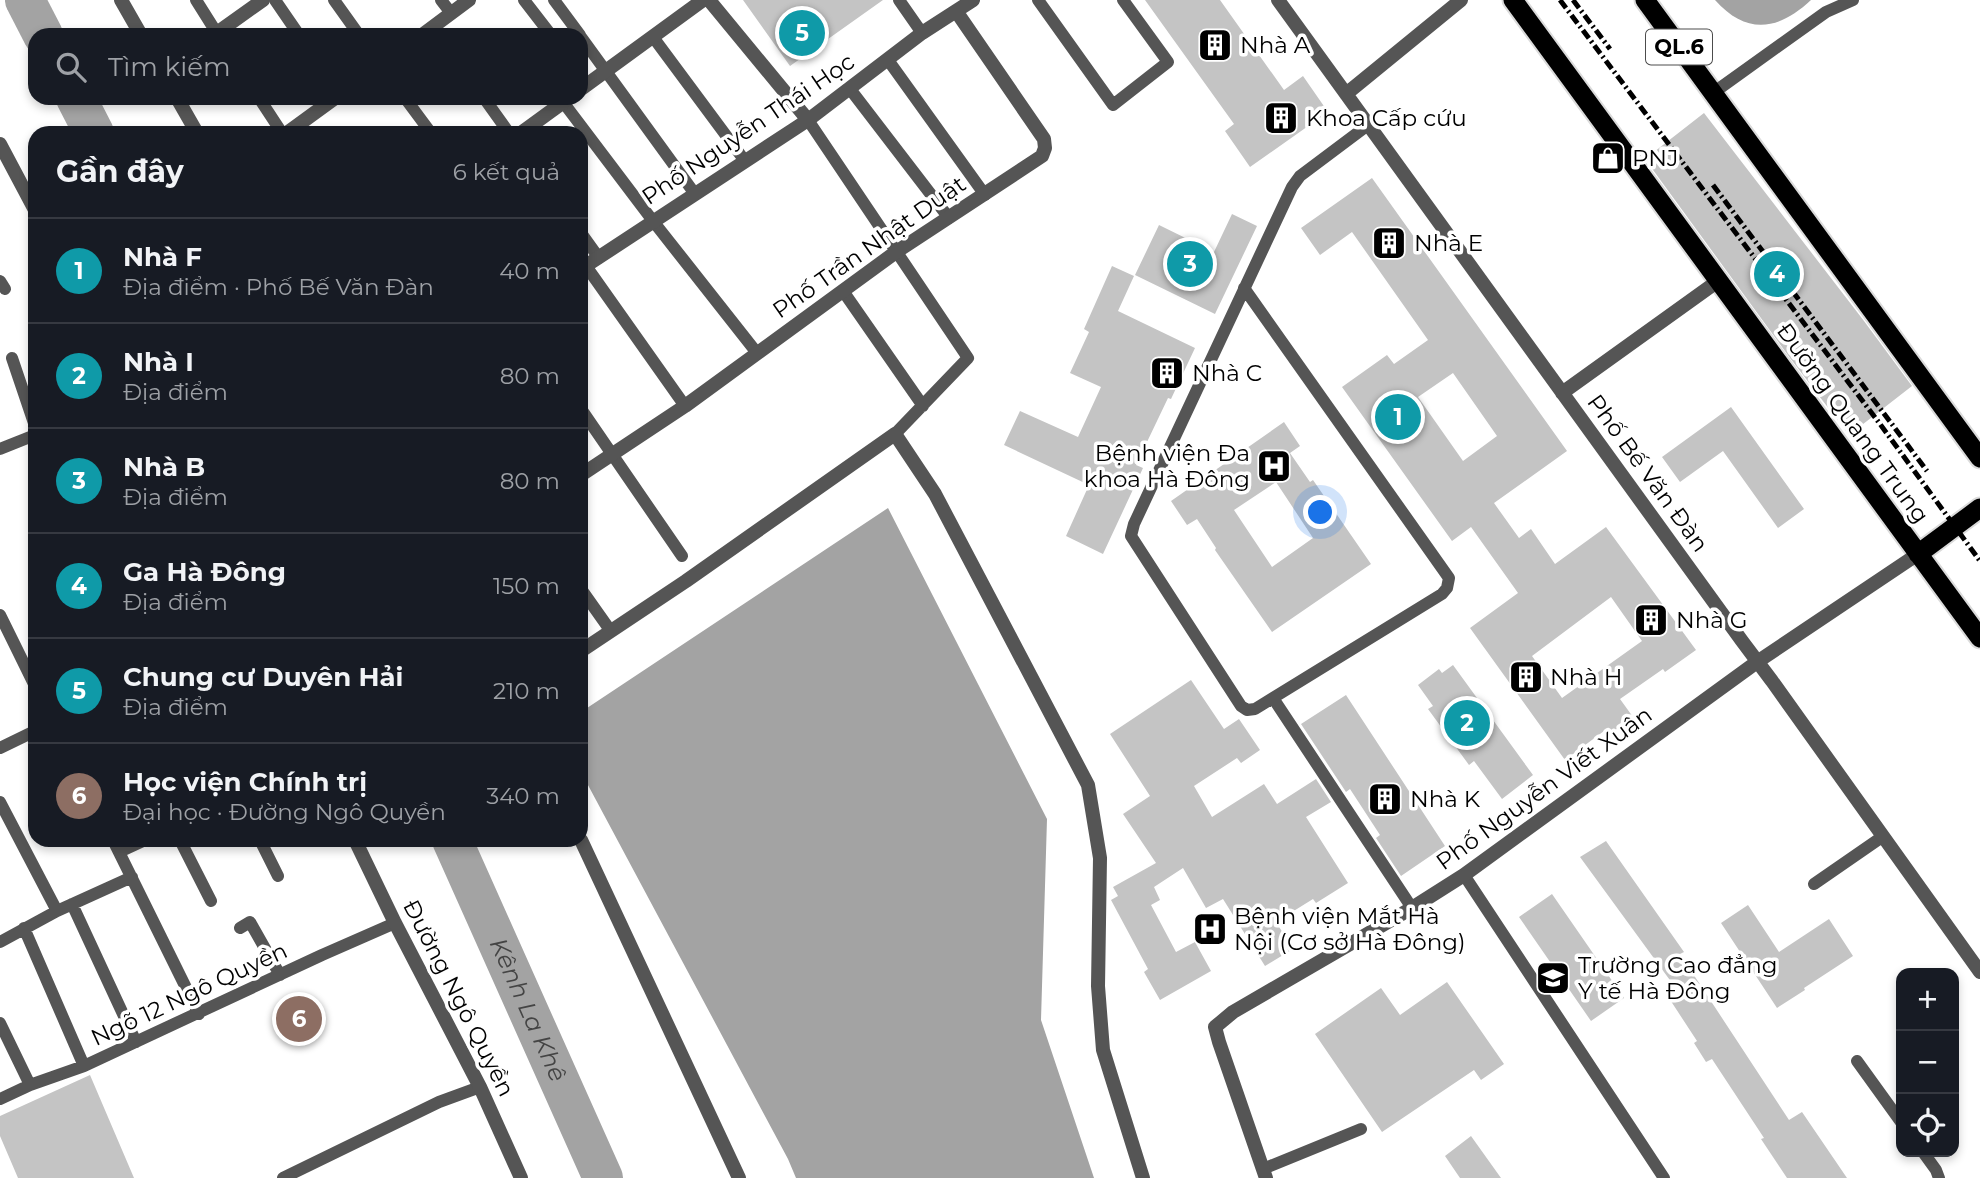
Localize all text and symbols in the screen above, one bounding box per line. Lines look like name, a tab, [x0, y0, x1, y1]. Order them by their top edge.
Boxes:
pin: 5	[779, 7, 825, 59]
building icon: Nhà A	[1196, 26, 1234, 64]
search box	[28, 28, 588, 105]
road number: QL.6	[1646, 30, 1712, 64]
place label: Nhà A	[1240, 31, 1311, 59]
street label: Phố Nguyễn Thái Học	[636, 47, 860, 211]
icon: search	[52, 48, 90, 86]
text: Tìm kiếm	[108, 51, 231, 83]
building icon: Khoa Cấp cứu	[1262, 99, 1300, 137]
place label: Khoa Cấp cứu	[1306, 104, 1467, 132]
shop icon: PNJ	[1589, 139, 1627, 177]
place label: PNJ	[1632, 144, 1679, 172]
text: Gần đây	[56, 153, 184, 190]
text: 6 kết quả	[453, 158, 560, 186]
street label: Phố Trần Nhật Duật	[767, 170, 971, 324]
building icon: Nhà E	[1370, 224, 1408, 262]
place label: Nhà E	[1414, 229, 1483, 257]
pin: 3	[1167, 238, 1213, 290]
text: Nhà F	[123, 241, 202, 273]
pin: 4	[1754, 248, 1800, 300]
text: 1	[74, 257, 84, 285]
text: 40 m	[499, 257, 560, 285]
text: Địa điểm · Phố Bế Văn Đàn	[123, 273, 434, 301]
street label: Đường Quang Trung	[1771, 317, 1935, 529]
text: Nhà I	[123, 346, 194, 378]
building icon: Nhà C	[1148, 354, 1186, 392]
place label: Nhà C	[1192, 359, 1262, 387]
text: 2	[72, 362, 86, 390]
text: 80 m	[500, 362, 560, 390]
text: Địa điểm	[123, 378, 228, 406]
street label: Phố Bế Văn Đàn	[1581, 389, 1715, 557]
pin: 1	[1375, 391, 1421, 443]
place label: Bệnh viện Đa khoa Hà Đông	[1084, 439, 1250, 493]
hospital icon: Bệnh viện Đa khoa Hà Đông	[1255, 447, 1293, 485]
text: Nhà B	[123, 451, 205, 483]
text: 3	[72, 467, 86, 495]
text: 80 m	[500, 467, 560, 495]
text: Địa điểm	[123, 483, 228, 511]
your location	[1303, 495, 1337, 529]
text: Ga Hà Đông	[123, 556, 286, 588]
text: 4	[71, 572, 87, 600]
text: 150 m	[493, 572, 560, 600]
text: Địa điểm	[123, 588, 228, 616]
building icon: Nhà G	[1632, 601, 1670, 639]
place label: Nhà G	[1676, 606, 1748, 634]
building icon: Nhà H	[1507, 658, 1545, 696]
text: Chung cư Duyên Hải	[123, 661, 403, 693]
place label: Nhà H	[1550, 663, 1623, 691]
text: 5	[72, 677, 86, 705]
text: 210 m	[493, 677, 560, 705]
text: Địa điểm	[123, 693, 228, 721]
pin: 2	[1444, 697, 1490, 749]
street label: Phố Nguyễn Viết Xuân	[1431, 700, 1657, 876]
text: Học viện Chính trị	[123, 766, 367, 798]
building icon: Nhà K	[1366, 780, 1404, 818]
text: 6	[72, 782, 86, 810]
text: 340 m	[486, 782, 560, 810]
place label: Nhà K	[1410, 785, 1481, 813]
text: Đại học · Đường Ngô Quyền	[123, 798, 446, 826]
street label: Đường Ngô Quyền	[397, 895, 521, 1101]
place label: Bệnh viện Mắt Hà Nội (Cơ sở Hà Đông)	[1234, 902, 1466, 956]
hospital icon: Bệnh viện Mắt Hà Nội (Cơ sở Hà Đông)	[1191, 910, 1229, 948]
water label: Kênh La Khê	[484, 933, 573, 1086]
street label: Ngõ 12 Ngô Quyền	[86, 936, 292, 1052]
place label: Trường Cao đẳng Y tế Hà Đông	[1578, 951, 1778, 1005]
school or university icon: Trường Cao đẳng Y tế Hà Đông	[1534, 959, 1572, 997]
map controls	[1896, 968, 1959, 1157]
button: +	[1896, 968, 1959, 1031]
pin: 6	[276, 993, 322, 1045]
button: −	[1896, 1031, 1959, 1094]
button: locate	[1896, 1094, 1959, 1157]

